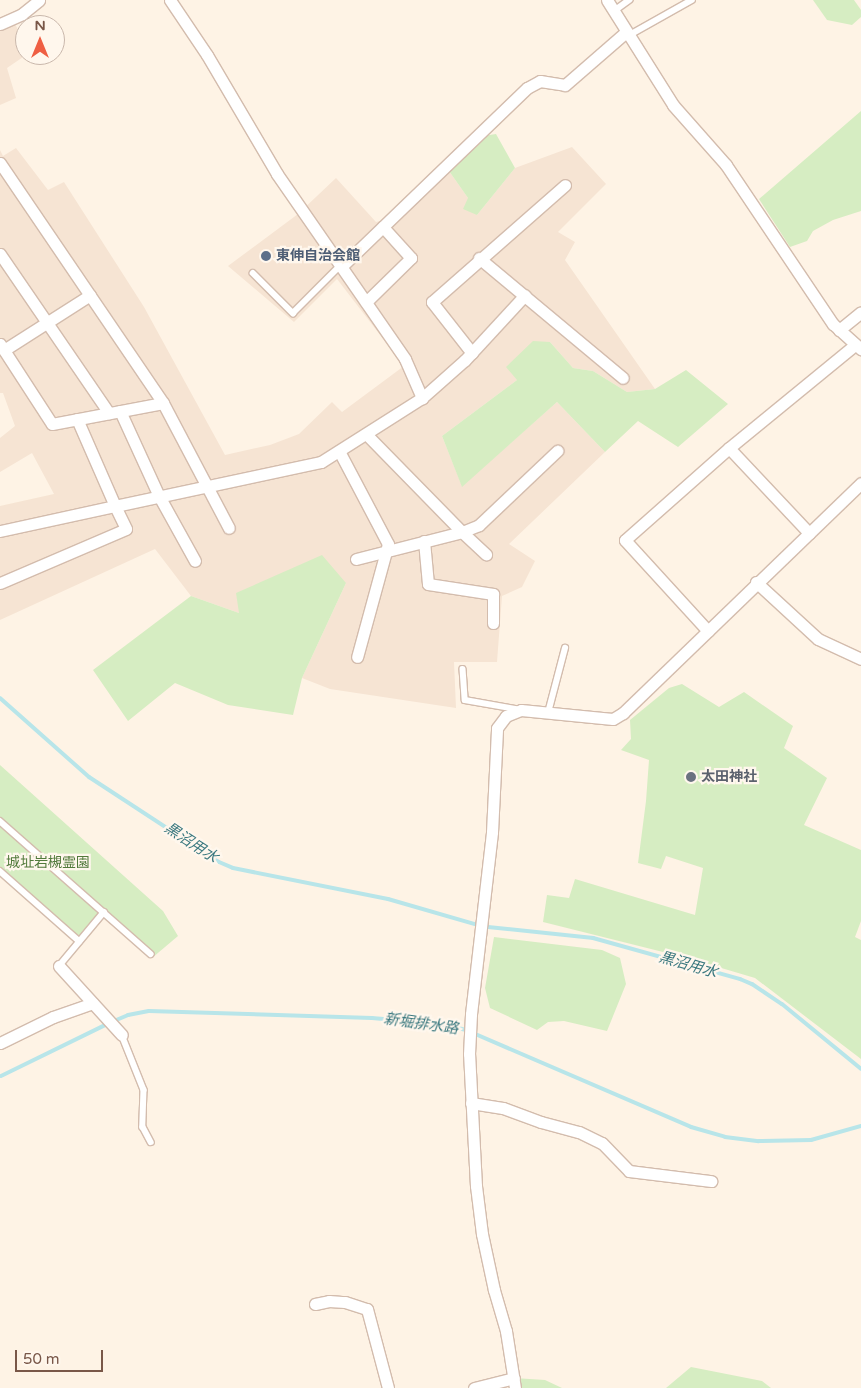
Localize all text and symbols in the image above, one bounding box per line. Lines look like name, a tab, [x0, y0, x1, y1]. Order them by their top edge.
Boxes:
north arrow	[15, 15, 65, 65]
text: N	[34, 17, 46, 34]
place label: 東伸自治会館	[276, 248, 360, 264]
marker: 東伸自治会館	[260, 250, 272, 262]
place label: 太田神社	[701, 769, 757, 785]
marker: 太田神社	[685, 771, 697, 783]
water label: 黒沼用水	[161, 819, 221, 867]
park label: 城址岩槻霊園	[6, 855, 90, 871]
water label: 黒沼用水	[657, 948, 719, 982]
water label: 新堀排水路	[383, 1010, 459, 1038]
scale bar	[18, 1340, 105, 1372]
text: 50 m	[23, 1350, 60, 1368]

